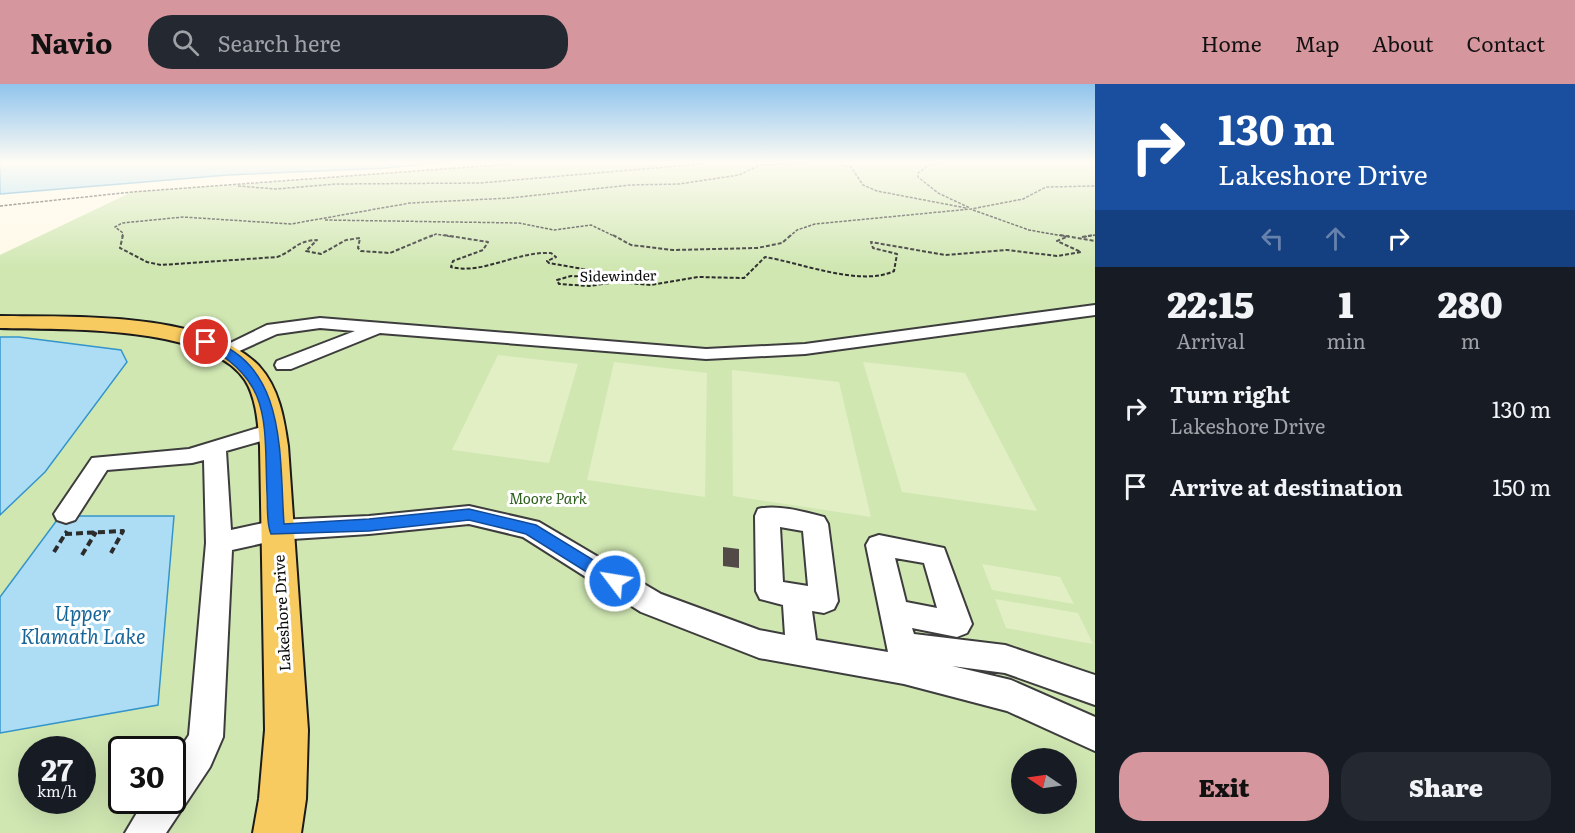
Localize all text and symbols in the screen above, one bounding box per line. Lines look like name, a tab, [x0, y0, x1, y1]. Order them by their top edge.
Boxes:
search box	[148, 15, 568, 69]
text: Navio	[30, 21, 112, 63]
icon: search	[169, 26, 202, 59]
text: Search here	[217, 26, 341, 59]
text: Home	[1201, 27, 1262, 58]
text: Map	[1295, 27, 1339, 58]
text: About	[1372, 27, 1434, 58]
text: Contact	[1467, 27, 1545, 58]
text: 130 m	[1218, 96, 1335, 158]
icon: right	[1119, 108, 1197, 186]
text: Lakeshore Drive	[1218, 153, 1428, 193]
icon: left	[1256, 222, 1289, 255]
icon: ahead	[1319, 222, 1352, 255]
icon: right	[1382, 222, 1415, 255]
street label: Sidewinder	[580, 264, 657, 286]
text: 22:15	[1167, 276, 1254, 329]
text: 1	[1339, 276, 1354, 329]
text: 280	[1438, 276, 1503, 329]
pin	[180, 316, 231, 367]
icon: arrive	[189, 325, 222, 358]
text: Arrival	[1177, 325, 1245, 355]
text: min	[1326, 325, 1366, 355]
text: m	[1461, 325, 1480, 355]
text: Turn right	[1170, 377, 1290, 410]
icon: right	[1119, 392, 1152, 425]
text: 130 m	[1492, 392, 1551, 425]
text: Lakeshore Drive	[1170, 410, 1325, 440]
icon: arrive	[1119, 470, 1152, 503]
text: Arrive at destination	[1170, 470, 1403, 503]
text: 150 m	[1492, 470, 1551, 503]
park label: Moore Park	[509, 486, 588, 509]
position arrow	[583, 549, 647, 613]
street label: Lakeshore Drive	[266, 554, 296, 672]
water label: Upper Klamath Lake	[20, 597, 146, 650]
speed limit sign: 30	[108, 736, 186, 814]
text: 27	[41, 746, 73, 790]
north arrow	[1011, 748, 1077, 814]
map controls	[1011, 748, 1077, 814]
button: Exit	[1119, 752, 1329, 821]
button: Share	[1341, 752, 1551, 821]
text: km/h	[37, 779, 77, 802]

